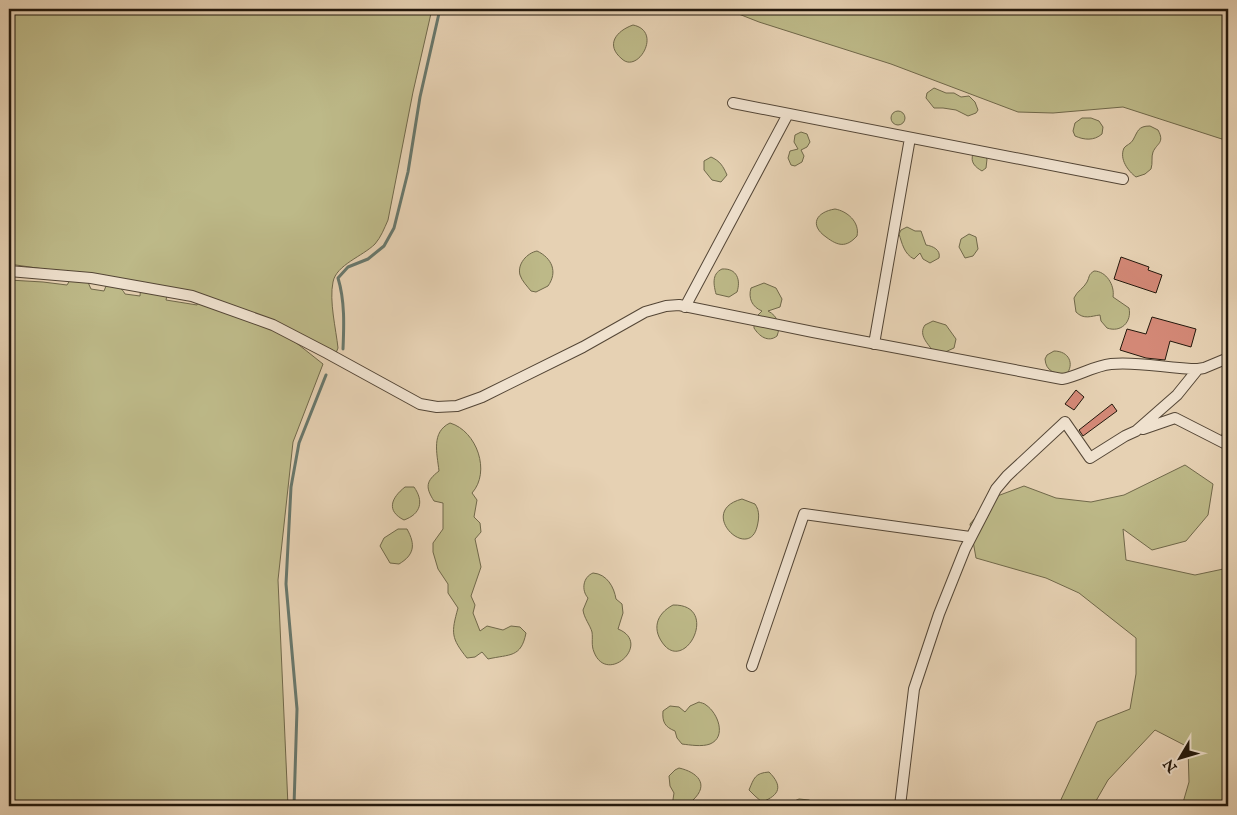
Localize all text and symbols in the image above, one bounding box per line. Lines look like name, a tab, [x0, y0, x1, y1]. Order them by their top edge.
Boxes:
north arrow	[1154, 732, 1204, 782]
text: N	[1160, 755, 1182, 776]

